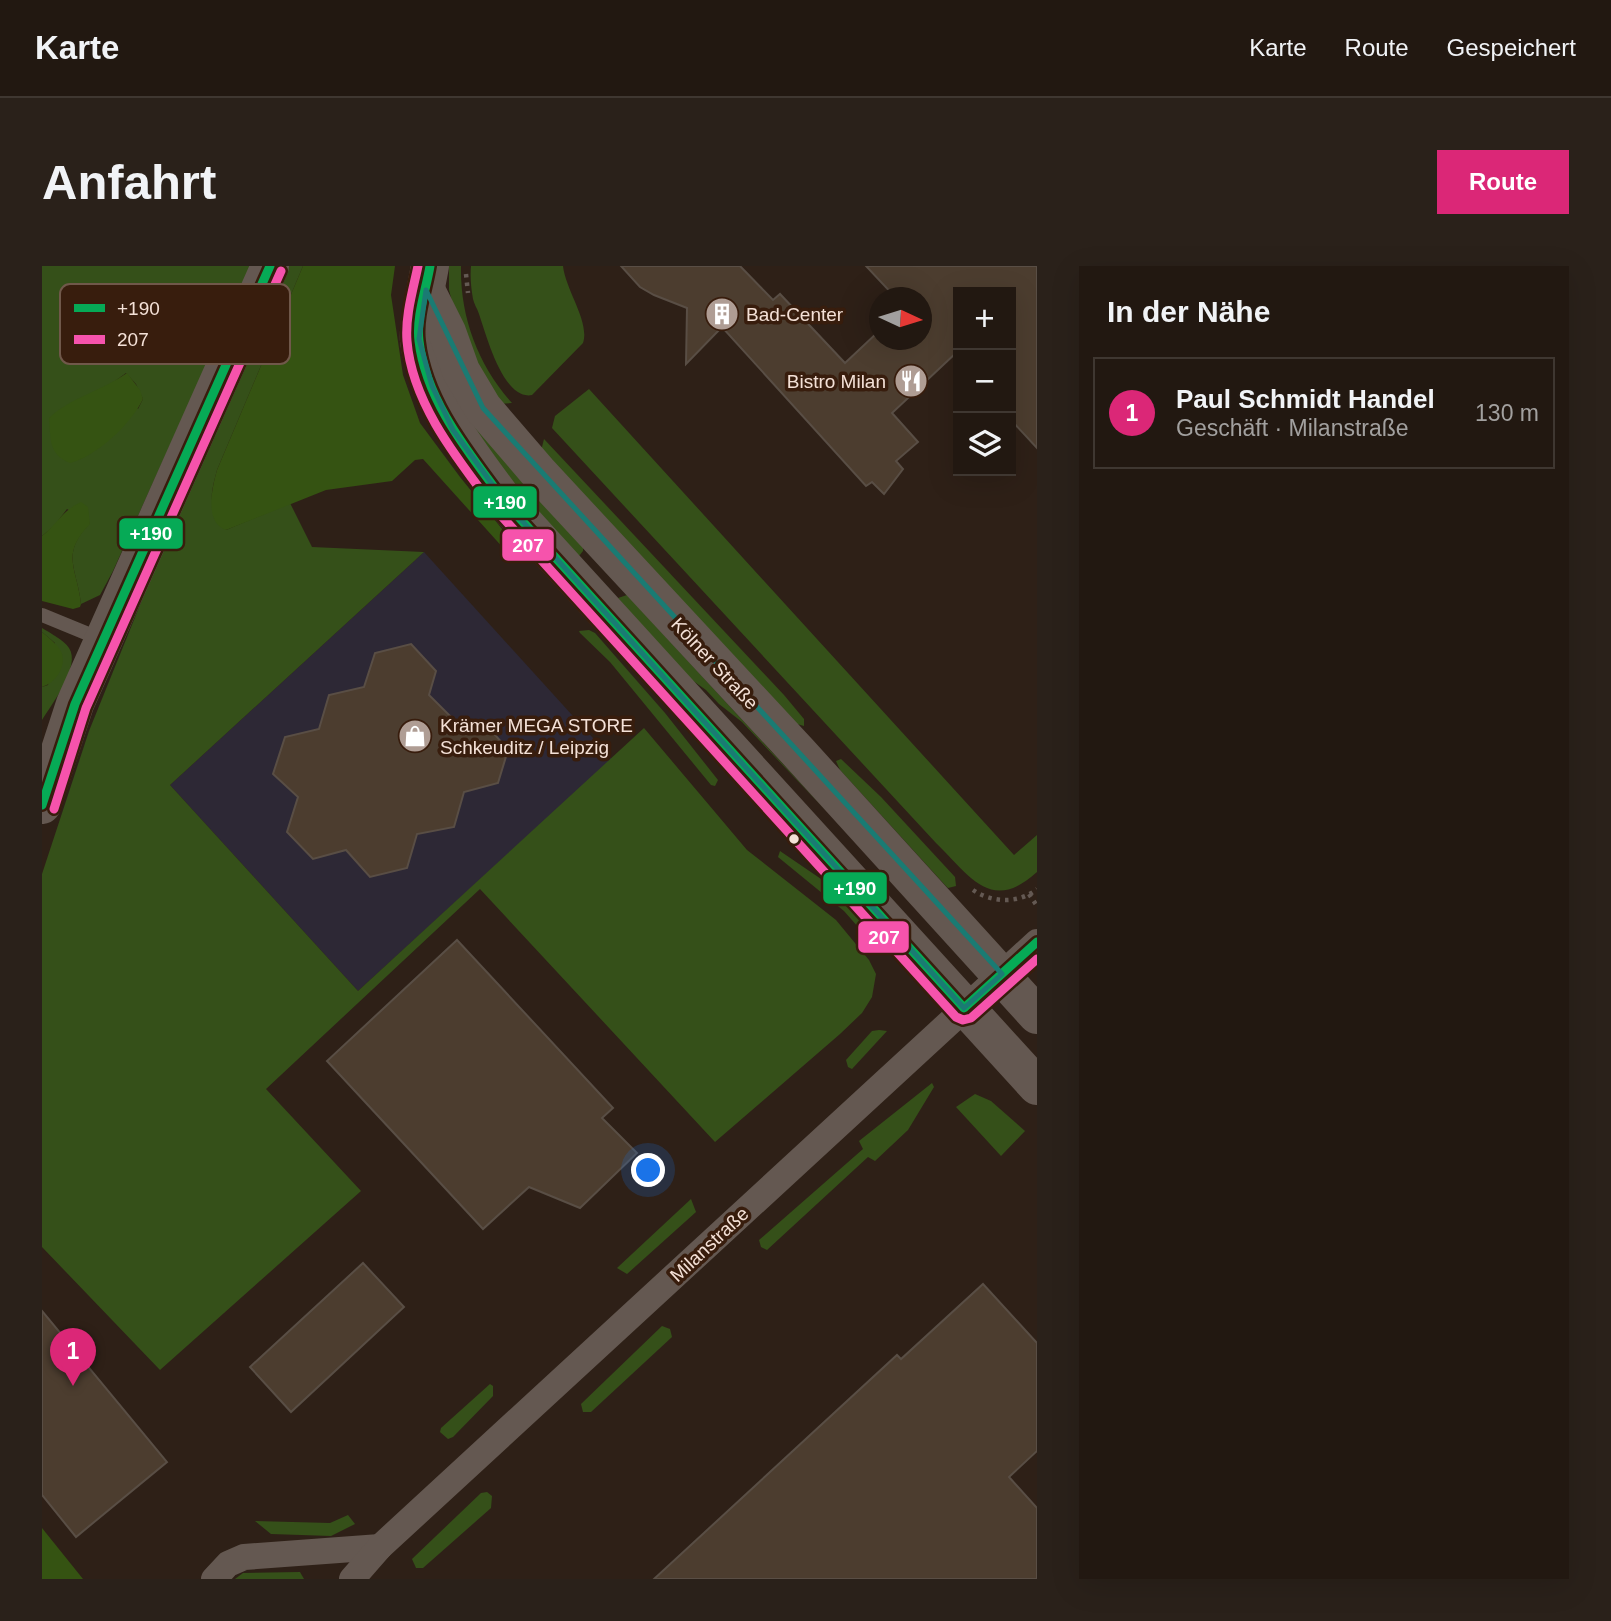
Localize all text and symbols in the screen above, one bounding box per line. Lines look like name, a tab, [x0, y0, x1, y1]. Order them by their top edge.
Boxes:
text: Karte	[35, 29, 119, 66]
text: Karte	[1249, 34, 1307, 61]
text: Route	[1345, 34, 1409, 61]
text: Gespeichert	[1447, 34, 1576, 61]
button: Route	[1437, 150, 1569, 214]
text: Anfahrt	[42, 155, 216, 209]
legend	[60, 284, 290, 364]
north arrow	[869, 287, 932, 350]
map controls	[953, 287, 1016, 476]
button: +	[953, 287, 1016, 350]
building icon: Bad-Center	[703, 295, 741, 333]
text: In der Nähe	[1107, 295, 1270, 328]
text: +190	[117, 298, 160, 319]
place label: Bad-Center	[746, 304, 844, 325]
text: 207	[117, 329, 149, 350]
button: −	[953, 350, 1016, 413]
restaurant icon: Bistro Milan	[892, 362, 930, 400]
place label: Bistro Milan	[787, 371, 886, 392]
text: Paul Schmidt Handel	[1176, 384, 1435, 414]
text: 1	[1126, 400, 1138, 426]
text: 130 m	[1475, 400, 1539, 426]
button: layers	[953, 413, 1016, 476]
text: Geschäft · Milanstraße	[1176, 415, 1409, 441]
line badge: +190	[472, 485, 538, 519]
text: +190	[484, 492, 526, 513]
line badge: +190	[118, 517, 184, 550]
text: +190	[130, 523, 172, 544]
line badge: 207	[501, 528, 555, 562]
text: 207	[512, 535, 544, 556]
street label: Kölner Straße	[667, 613, 762, 713]
place label: Krämer MEGA STORE Schkeuditz / Leipzig	[440, 715, 633, 758]
shop icon: Krämer MEGA STORE Schkeuditz / Leipzig	[396, 717, 434, 755]
unlabelled marker	[787, 832, 801, 846]
line badge: +190	[822, 871, 888, 905]
text: +190	[834, 878, 876, 899]
line badge: 207	[857, 920, 910, 954]
text: 207	[868, 927, 900, 948]
your location	[631, 1153, 665, 1187]
street label: Milanstraße	[666, 1203, 753, 1286]
pin: 1	[50, 1328, 96, 1386]

